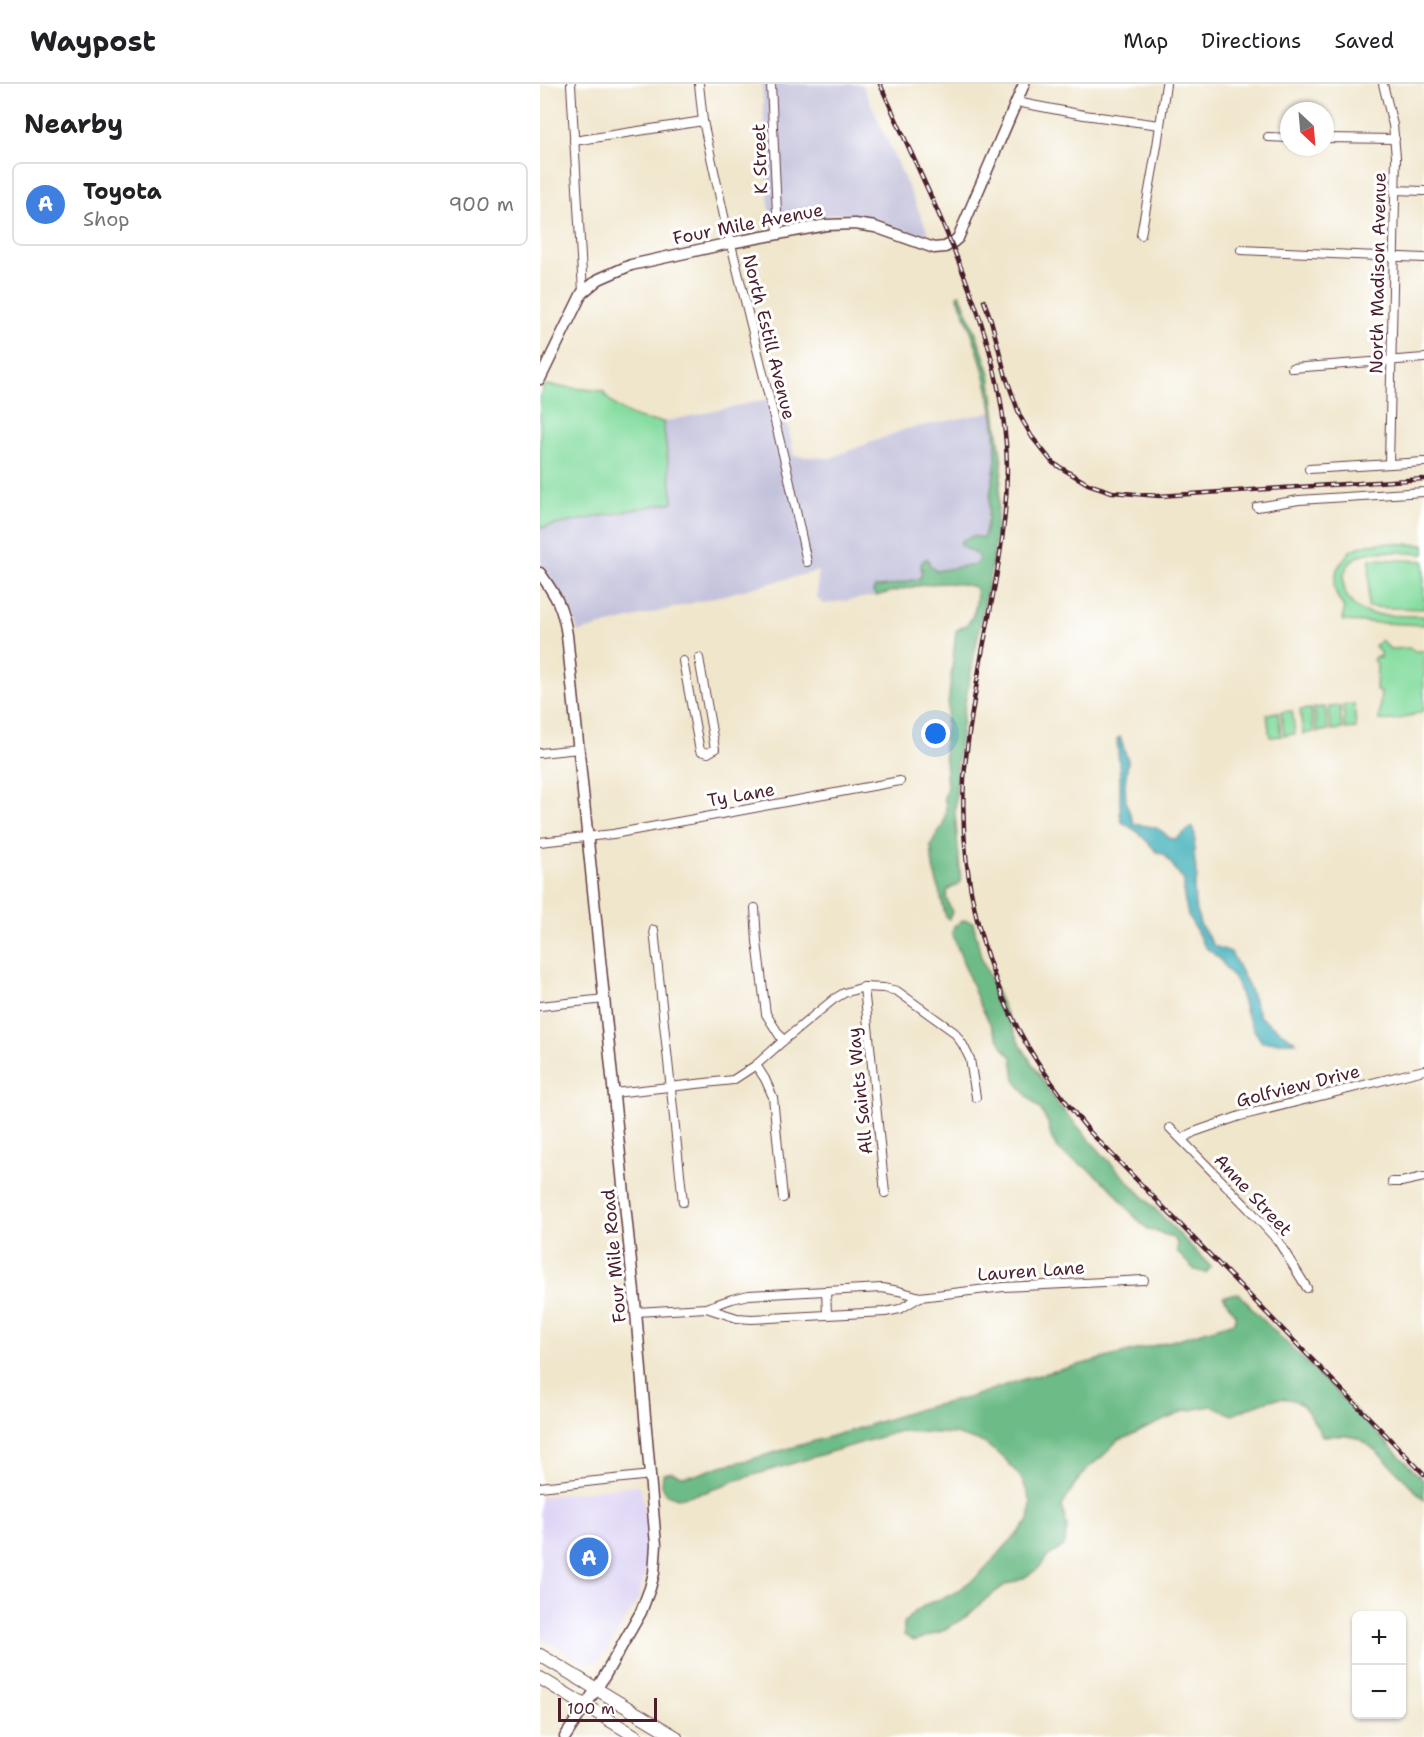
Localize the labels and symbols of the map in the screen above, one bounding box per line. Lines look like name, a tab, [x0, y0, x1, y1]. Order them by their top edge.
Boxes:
north arrow	[1280, 102, 1334, 156]
street label: K Street	[747, 123, 773, 195]
street label: North Madison Avenue	[1364, 172, 1392, 374]
street label: Four Mile Avenue	[671, 198, 825, 250]
street label: North Estill Avenue	[737, 252, 801, 422]
your location	[921, 719, 950, 748]
street label: Ty Lane	[705, 777, 777, 813]
street label: All Saints Way	[841, 1026, 879, 1156]
street label: Golfview Drive	[1234, 1059, 1362, 1113]
street label: Anne Street	[1209, 1149, 1297, 1241]
street label: Four Mile Road	[596, 1188, 632, 1324]
street label: Lauren Lane	[977, 1255, 1085, 1287]
pin: A	[569, 1534, 608, 1580]
scale bar	[558, 1695, 657, 1722]

